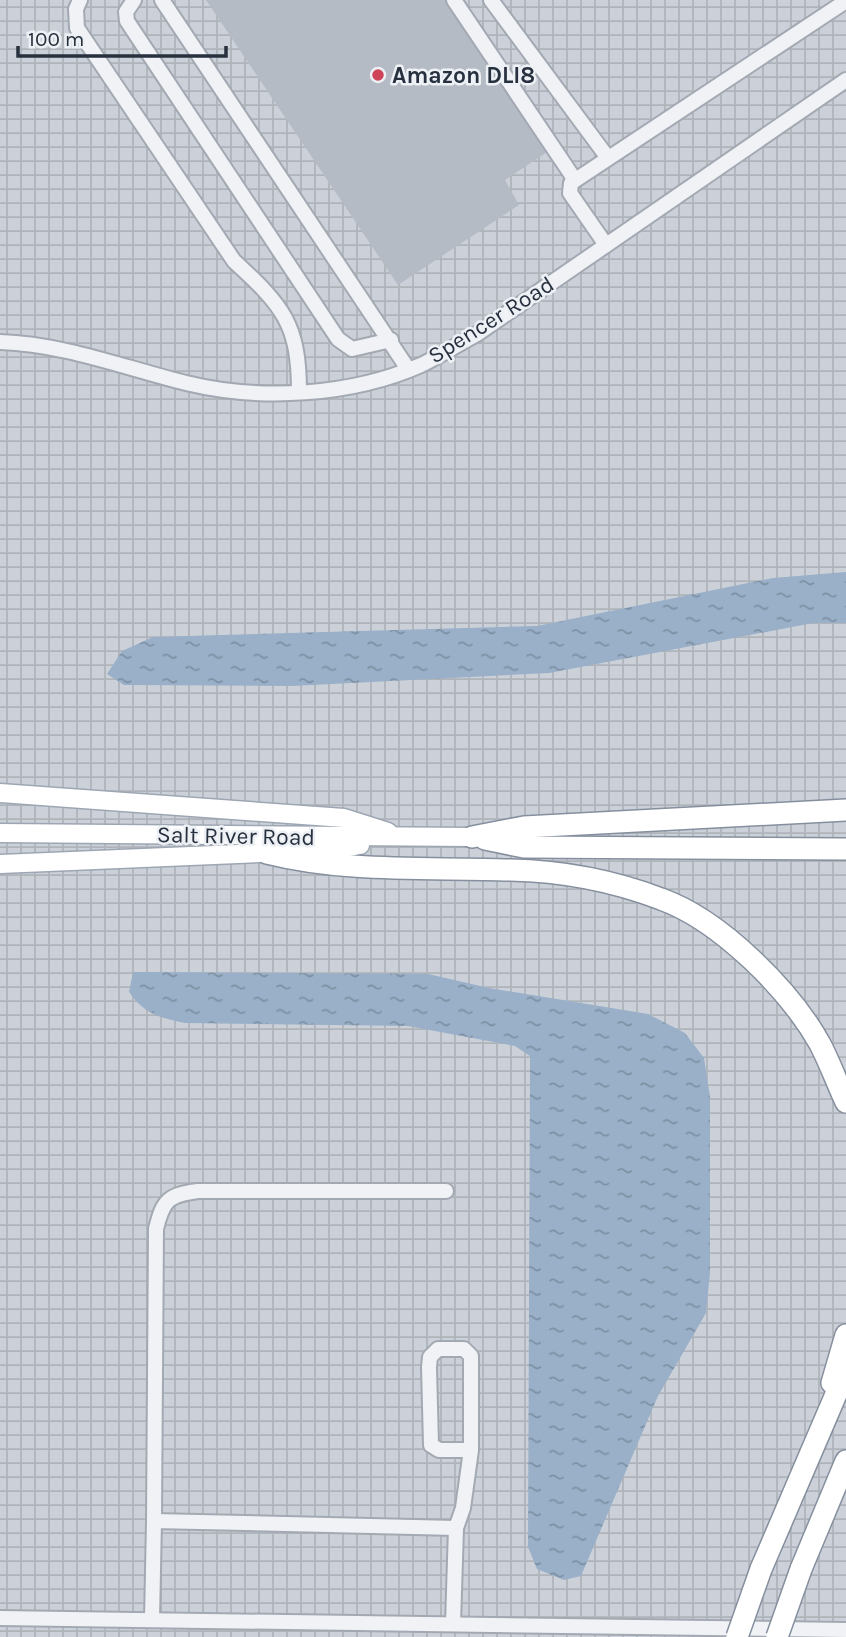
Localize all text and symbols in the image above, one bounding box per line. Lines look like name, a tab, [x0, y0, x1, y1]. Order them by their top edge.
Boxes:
scale bar	[18, 14, 226, 58]
text: 100 m	[28, 27, 85, 51]
place label: Amazon DLI8	[392, 62, 535, 89]
marker: Amazon DLI8	[370, 67, 386, 83]
street label: Spencer Road	[423, 271, 559, 369]
street label: Salt River Road	[157, 821, 315, 851]

